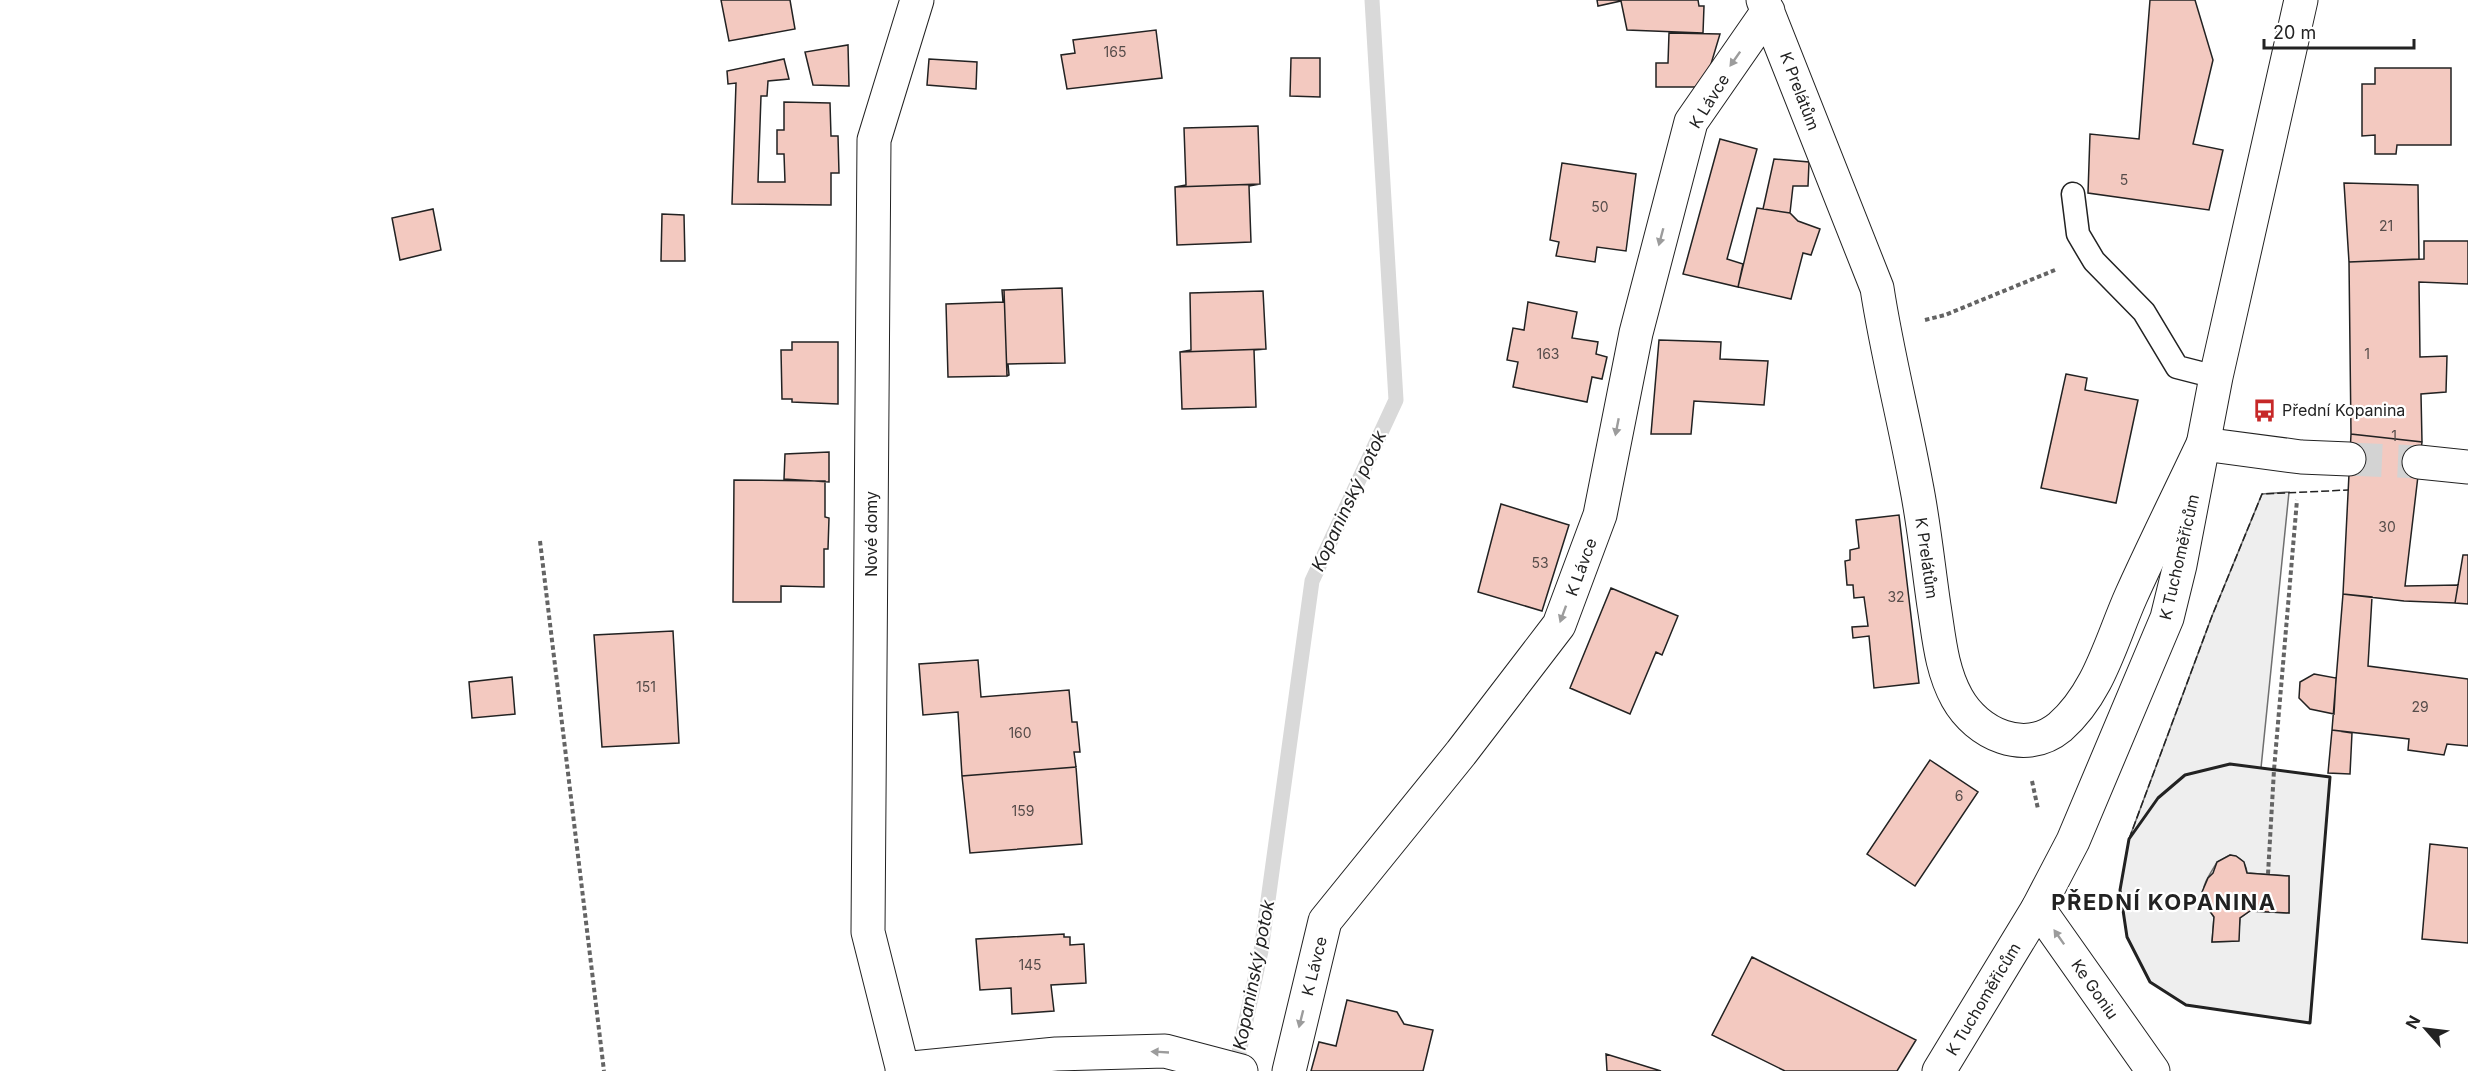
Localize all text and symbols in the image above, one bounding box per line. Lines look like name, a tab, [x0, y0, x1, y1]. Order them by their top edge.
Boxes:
scale bar	[2264, 12, 2414, 50]
text: 20 m	[2273, 22, 2316, 43]
house number: 165	[1104, 43, 1126, 60]
street label: K Prelátům	[1776, 49, 1824, 133]
one-way arrow	[1729, 51, 1741, 67]
street label: K Lávce	[1685, 70, 1733, 132]
house number: 5	[2120, 171, 2128, 188]
house number: 50	[1591, 198, 1609, 215]
house number: 21	[2379, 217, 2393, 234]
one-way arrow	[1656, 228, 1666, 246]
house number: 163	[1536, 345, 1560, 362]
house number: 1	[2364, 345, 2370, 362]
bus stop icon: Přední Kopanina	[2251, 397, 2277, 423]
place label: Přední Kopanina	[2282, 400, 2405, 420]
one-way arrow	[1612, 417, 1621, 436]
water label: Kopaninský potok	[1307, 426, 1391, 574]
house number: 1	[2391, 427, 2397, 444]
street label: Nové domy	[861, 491, 881, 577]
street label: K Tuchoměřicům	[2155, 492, 2203, 622]
street label: K Prelátům	[1911, 516, 1943, 600]
house number: 30	[2378, 518, 2396, 535]
street label: K Lávce	[1561, 535, 1601, 599]
house number: 53	[1531, 554, 1549, 571]
house number: 32	[1887, 588, 1905, 605]
one-way arrow	[1558, 605, 1568, 623]
house number: 151	[636, 678, 656, 695]
house number: 29	[2411, 698, 2429, 715]
house number: 160	[1008, 724, 1032, 741]
house number: 6	[1955, 787, 1963, 804]
house number: 159	[1012, 802, 1034, 819]
district label: PŘEDNÍ KOPANINA	[2051, 889, 2277, 915]
water label: Kopaninský potok	[1229, 897, 1279, 1052]
one-way arrow	[2054, 929, 2065, 945]
street label: K Lávce	[1297, 934, 1331, 998]
street label: K Tuchoměřicům	[1941, 939, 2025, 1059]
street label: Ke Goniu	[2067, 955, 2123, 1023]
house number: 145	[1018, 956, 1042, 973]
north arrow	[2396, 999, 2456, 1059]
one-way arrow	[1296, 1009, 1306, 1028]
text: N	[2401, 1012, 2424, 1032]
one-way arrow	[1150, 1047, 1169, 1056]

